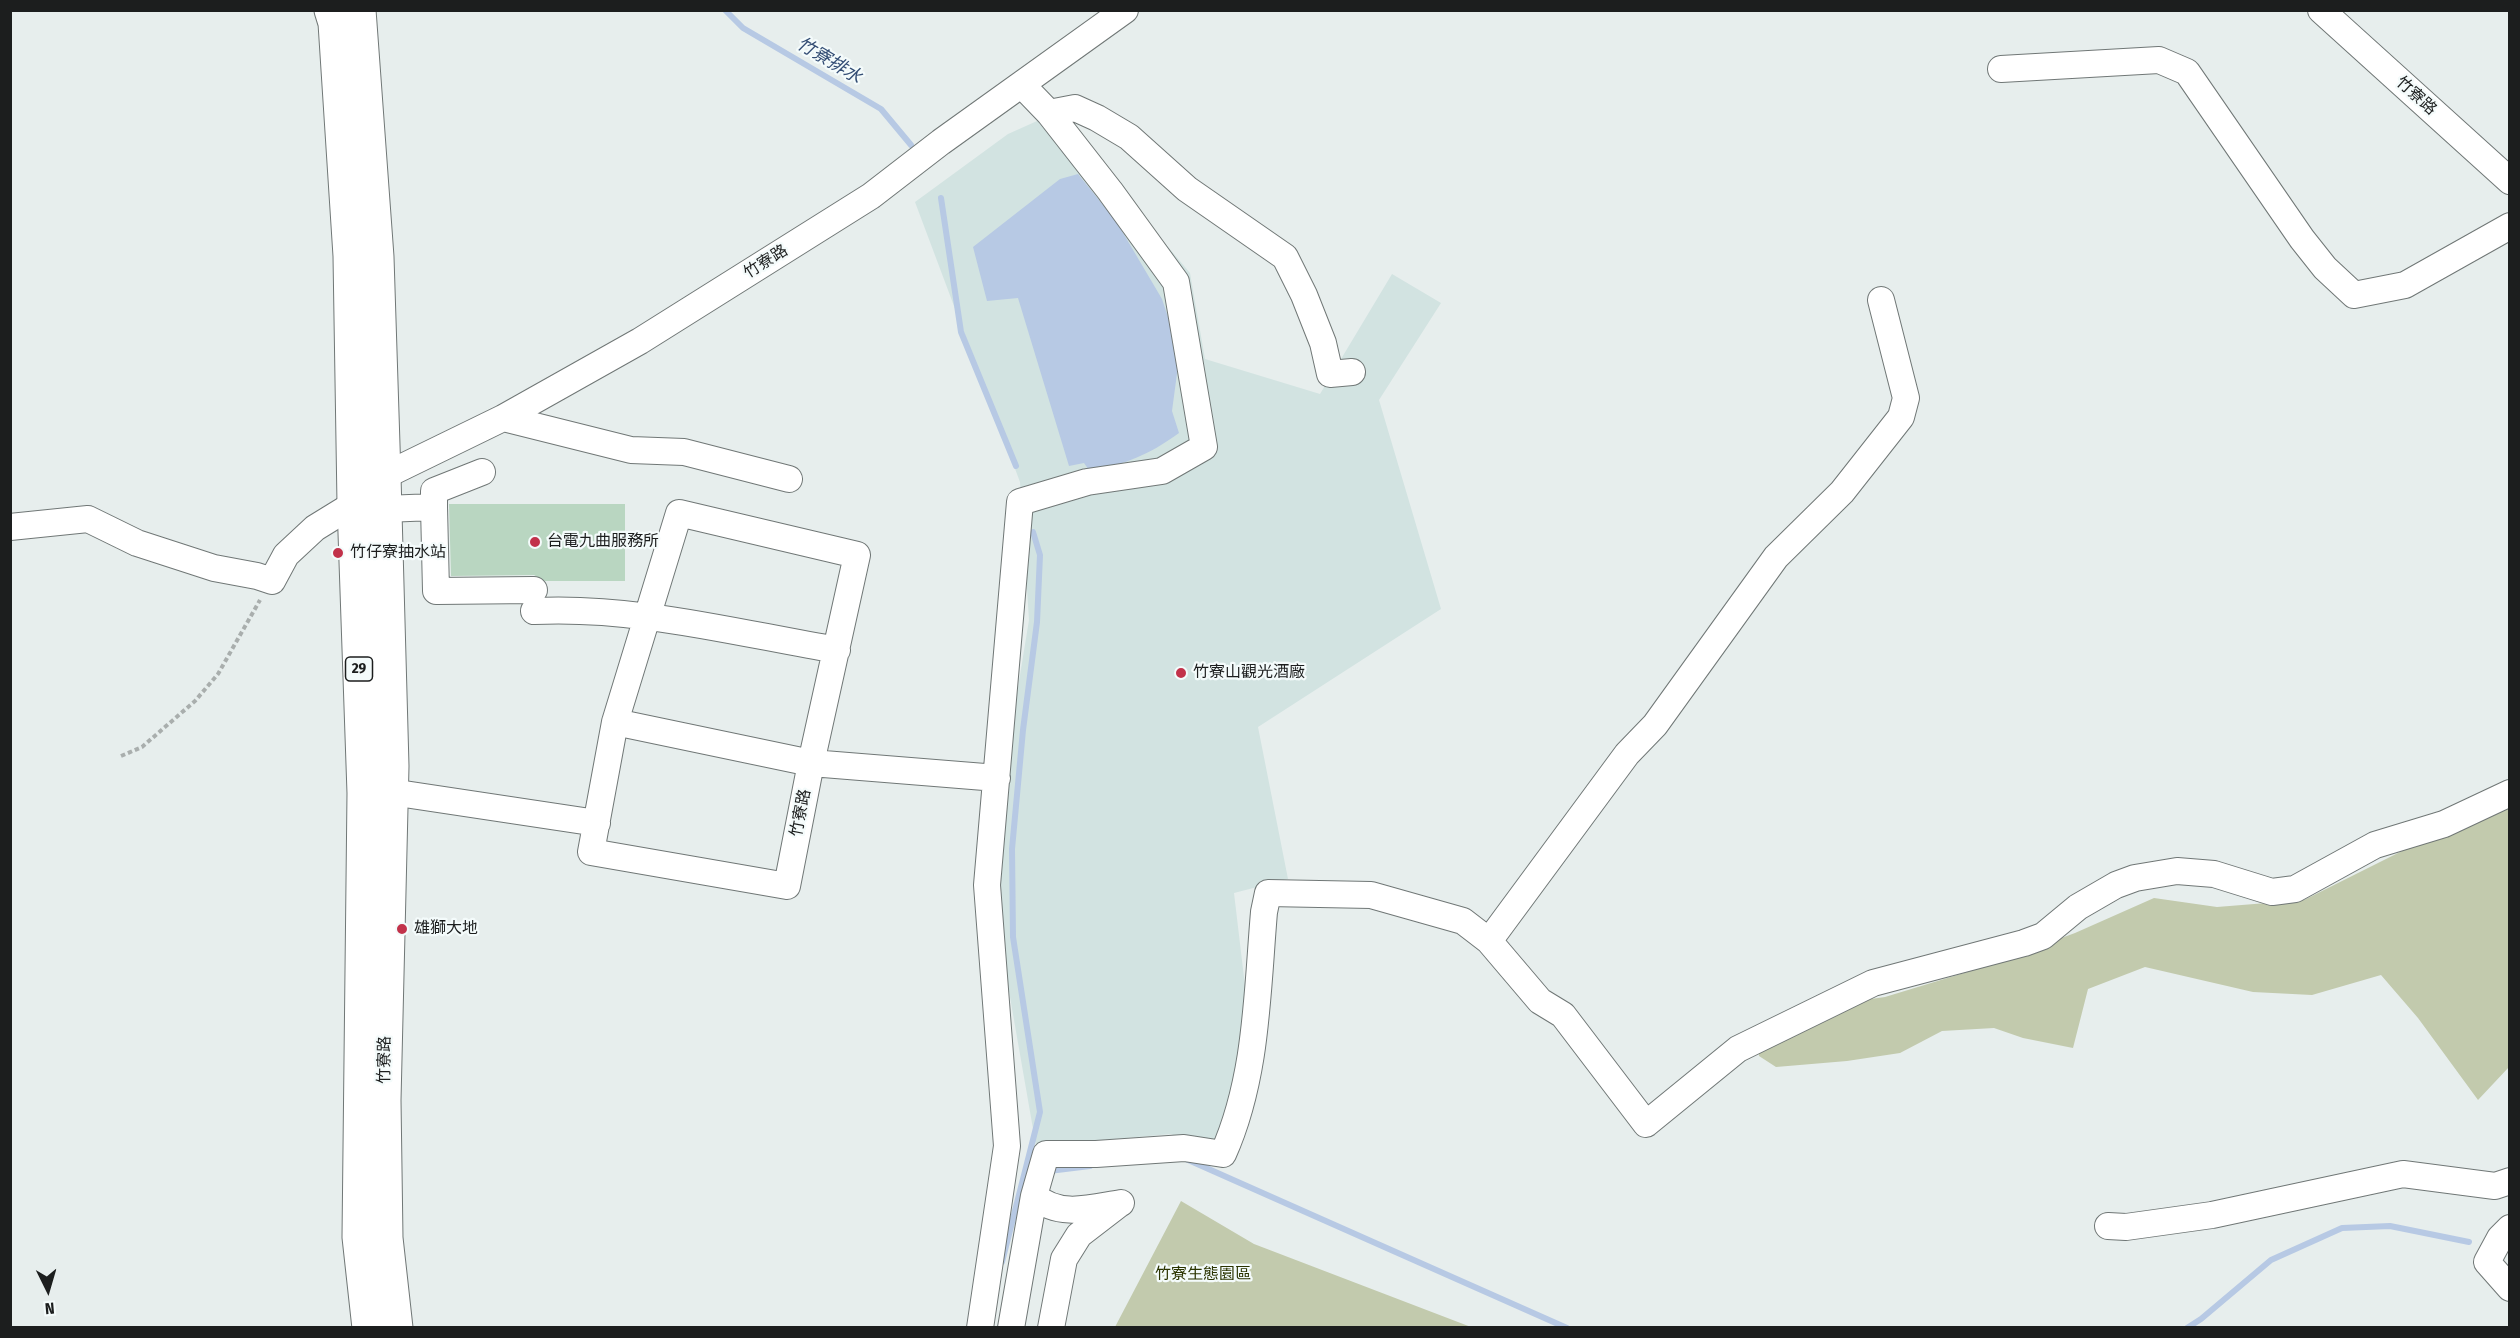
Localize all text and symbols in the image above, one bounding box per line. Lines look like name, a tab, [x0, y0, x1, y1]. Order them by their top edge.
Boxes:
water label: 竹寮排水	[793, 33, 865, 89]
street label: 竹寮路	[2392, 73, 2440, 119]
street label: 竹寮路	[741, 241, 791, 283]
place label: 台電九曲服務所	[547, 532, 659, 552]
marker: 台電九曲服務所	[528, 535, 542, 549]
place label: 竹仔寮抽水站	[350, 543, 446, 563]
marker: 竹仔寮抽水站	[331, 546, 345, 560]
road number: 29	[346, 657, 372, 681]
place label: 竹寮山觀光酒廠	[1193, 663, 1305, 683]
marker: 竹寮山觀光酒廠	[1174, 666, 1188, 680]
street label: 竹寮路	[787, 788, 815, 838]
place label: 雄獅大地	[414, 919, 478, 939]
marker: 雄獅大地	[395, 922, 409, 936]
street label: 竹寮路	[375, 1036, 395, 1084]
north arrow	[18, 1260, 78, 1320]
park label: 竹寮生態園區	[1155, 1265, 1251, 1285]
text: N	[44, 1299, 55, 1318]

